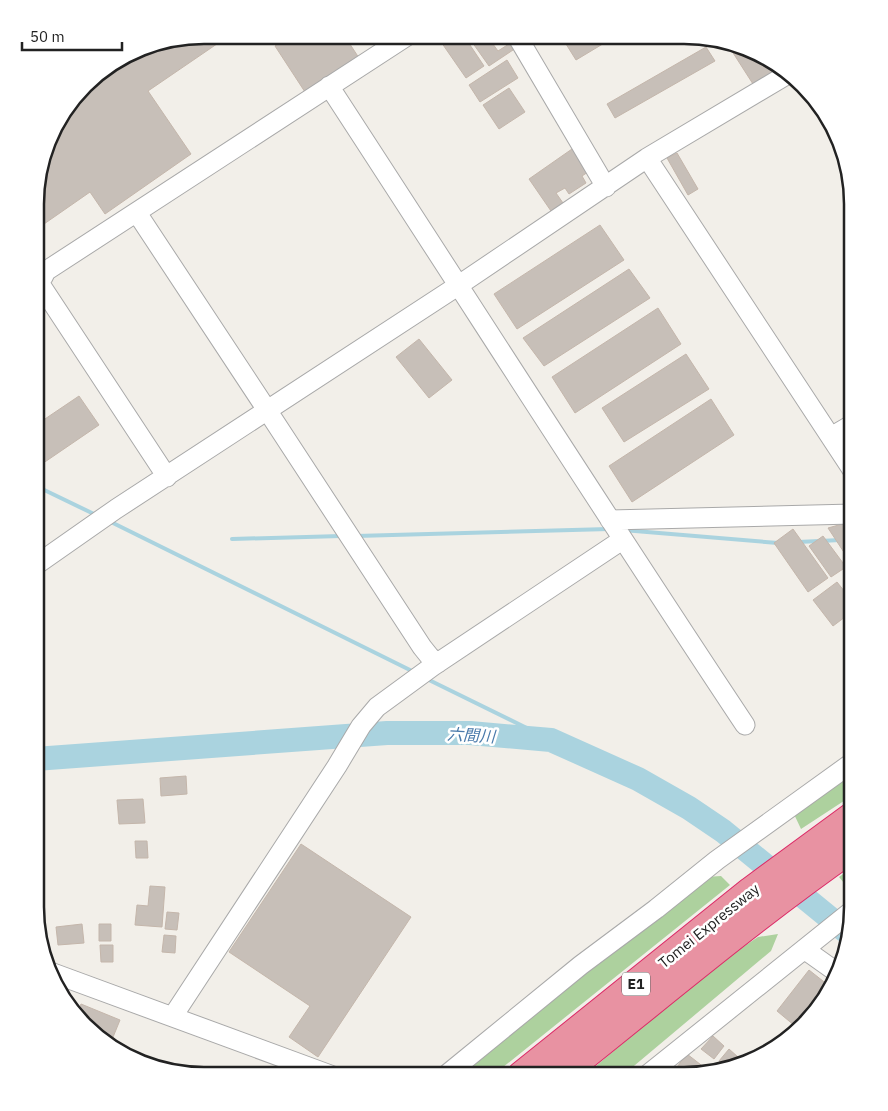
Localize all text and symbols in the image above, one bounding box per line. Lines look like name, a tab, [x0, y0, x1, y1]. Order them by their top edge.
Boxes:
scale bar	[22, 20, 122, 52]
text: 50 m	[30, 27, 65, 46]
water label: 六間川	[447, 724, 497, 746]
street label: Tomei Expressway	[654, 879, 763, 972]
road number: E1	[622, 972, 650, 996]

